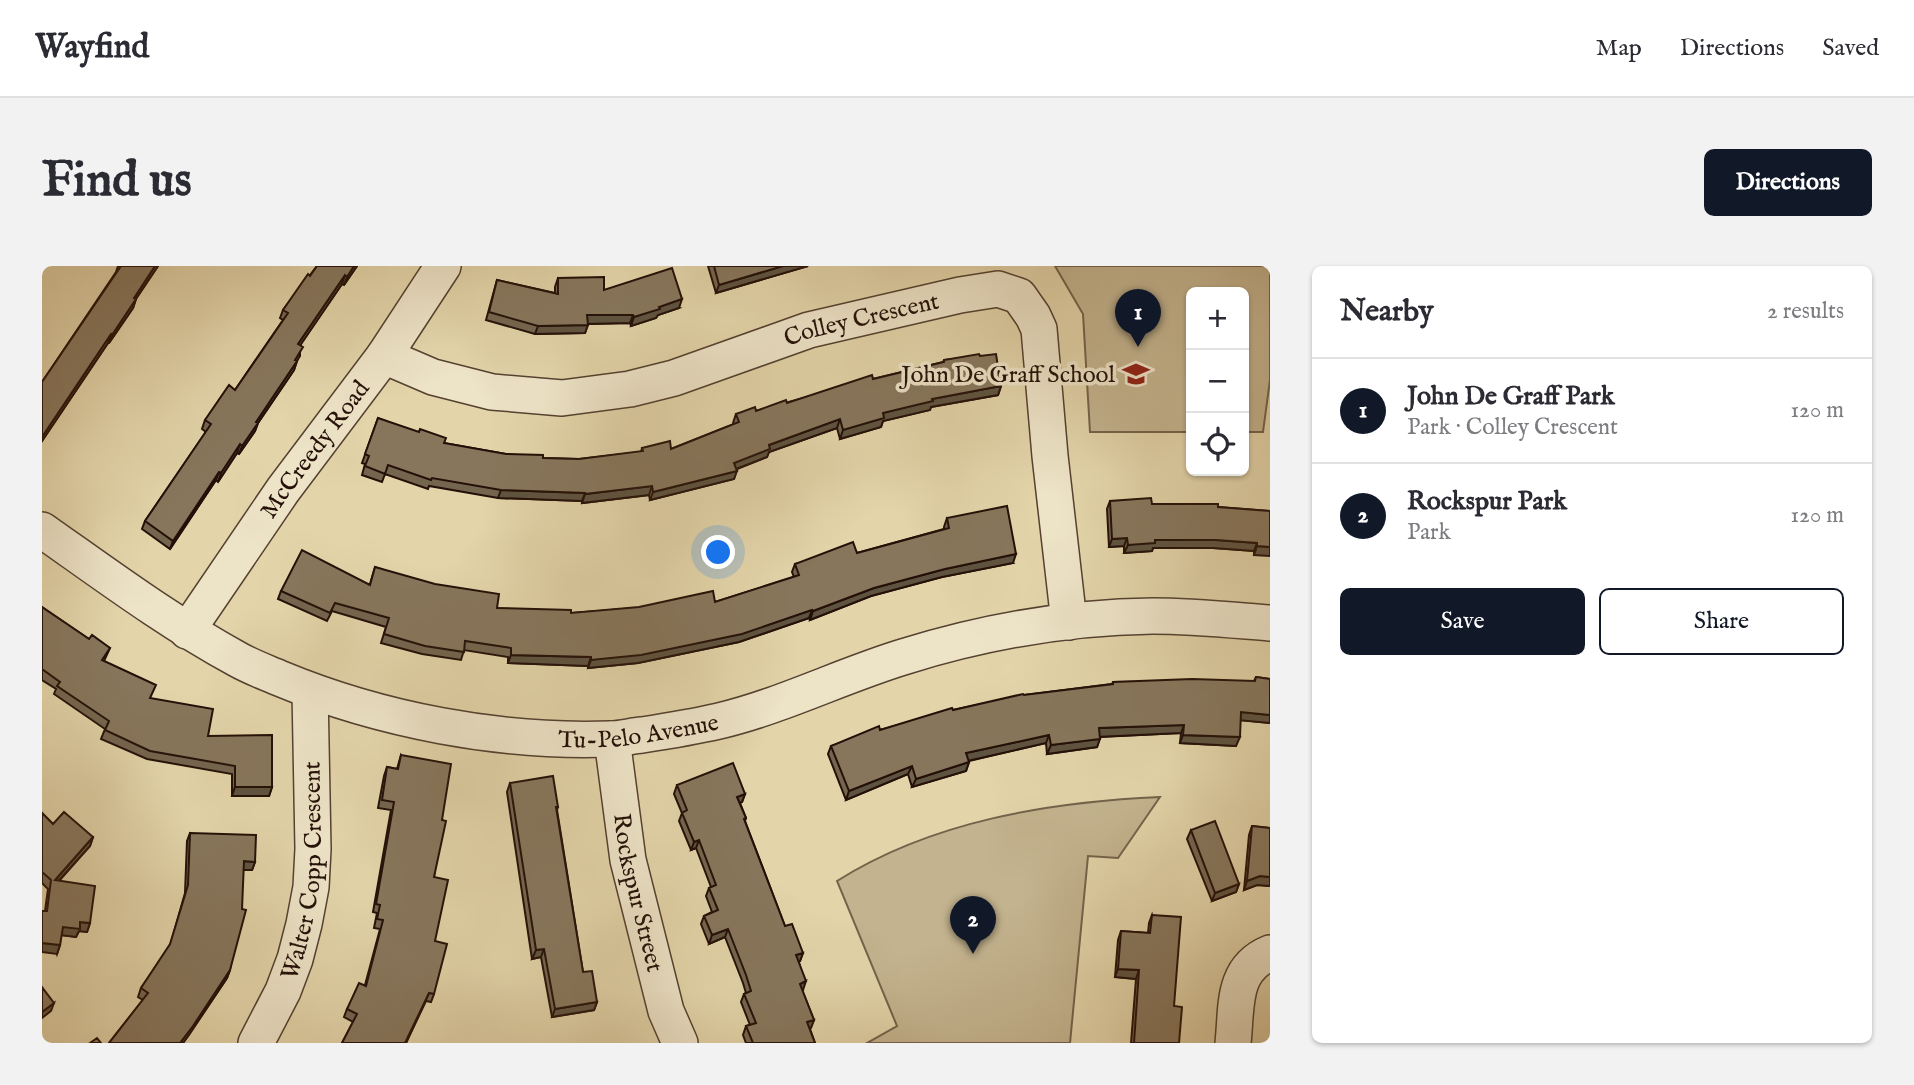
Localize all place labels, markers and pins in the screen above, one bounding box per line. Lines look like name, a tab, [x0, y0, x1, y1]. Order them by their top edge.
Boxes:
pin: 1	[1115, 289, 1161, 347]
school or university icon: John De Graff School	[1121, 359, 1151, 389]
place label: John De Graff School	[898, 360, 1115, 391]
pin: 2	[950, 896, 996, 954]

